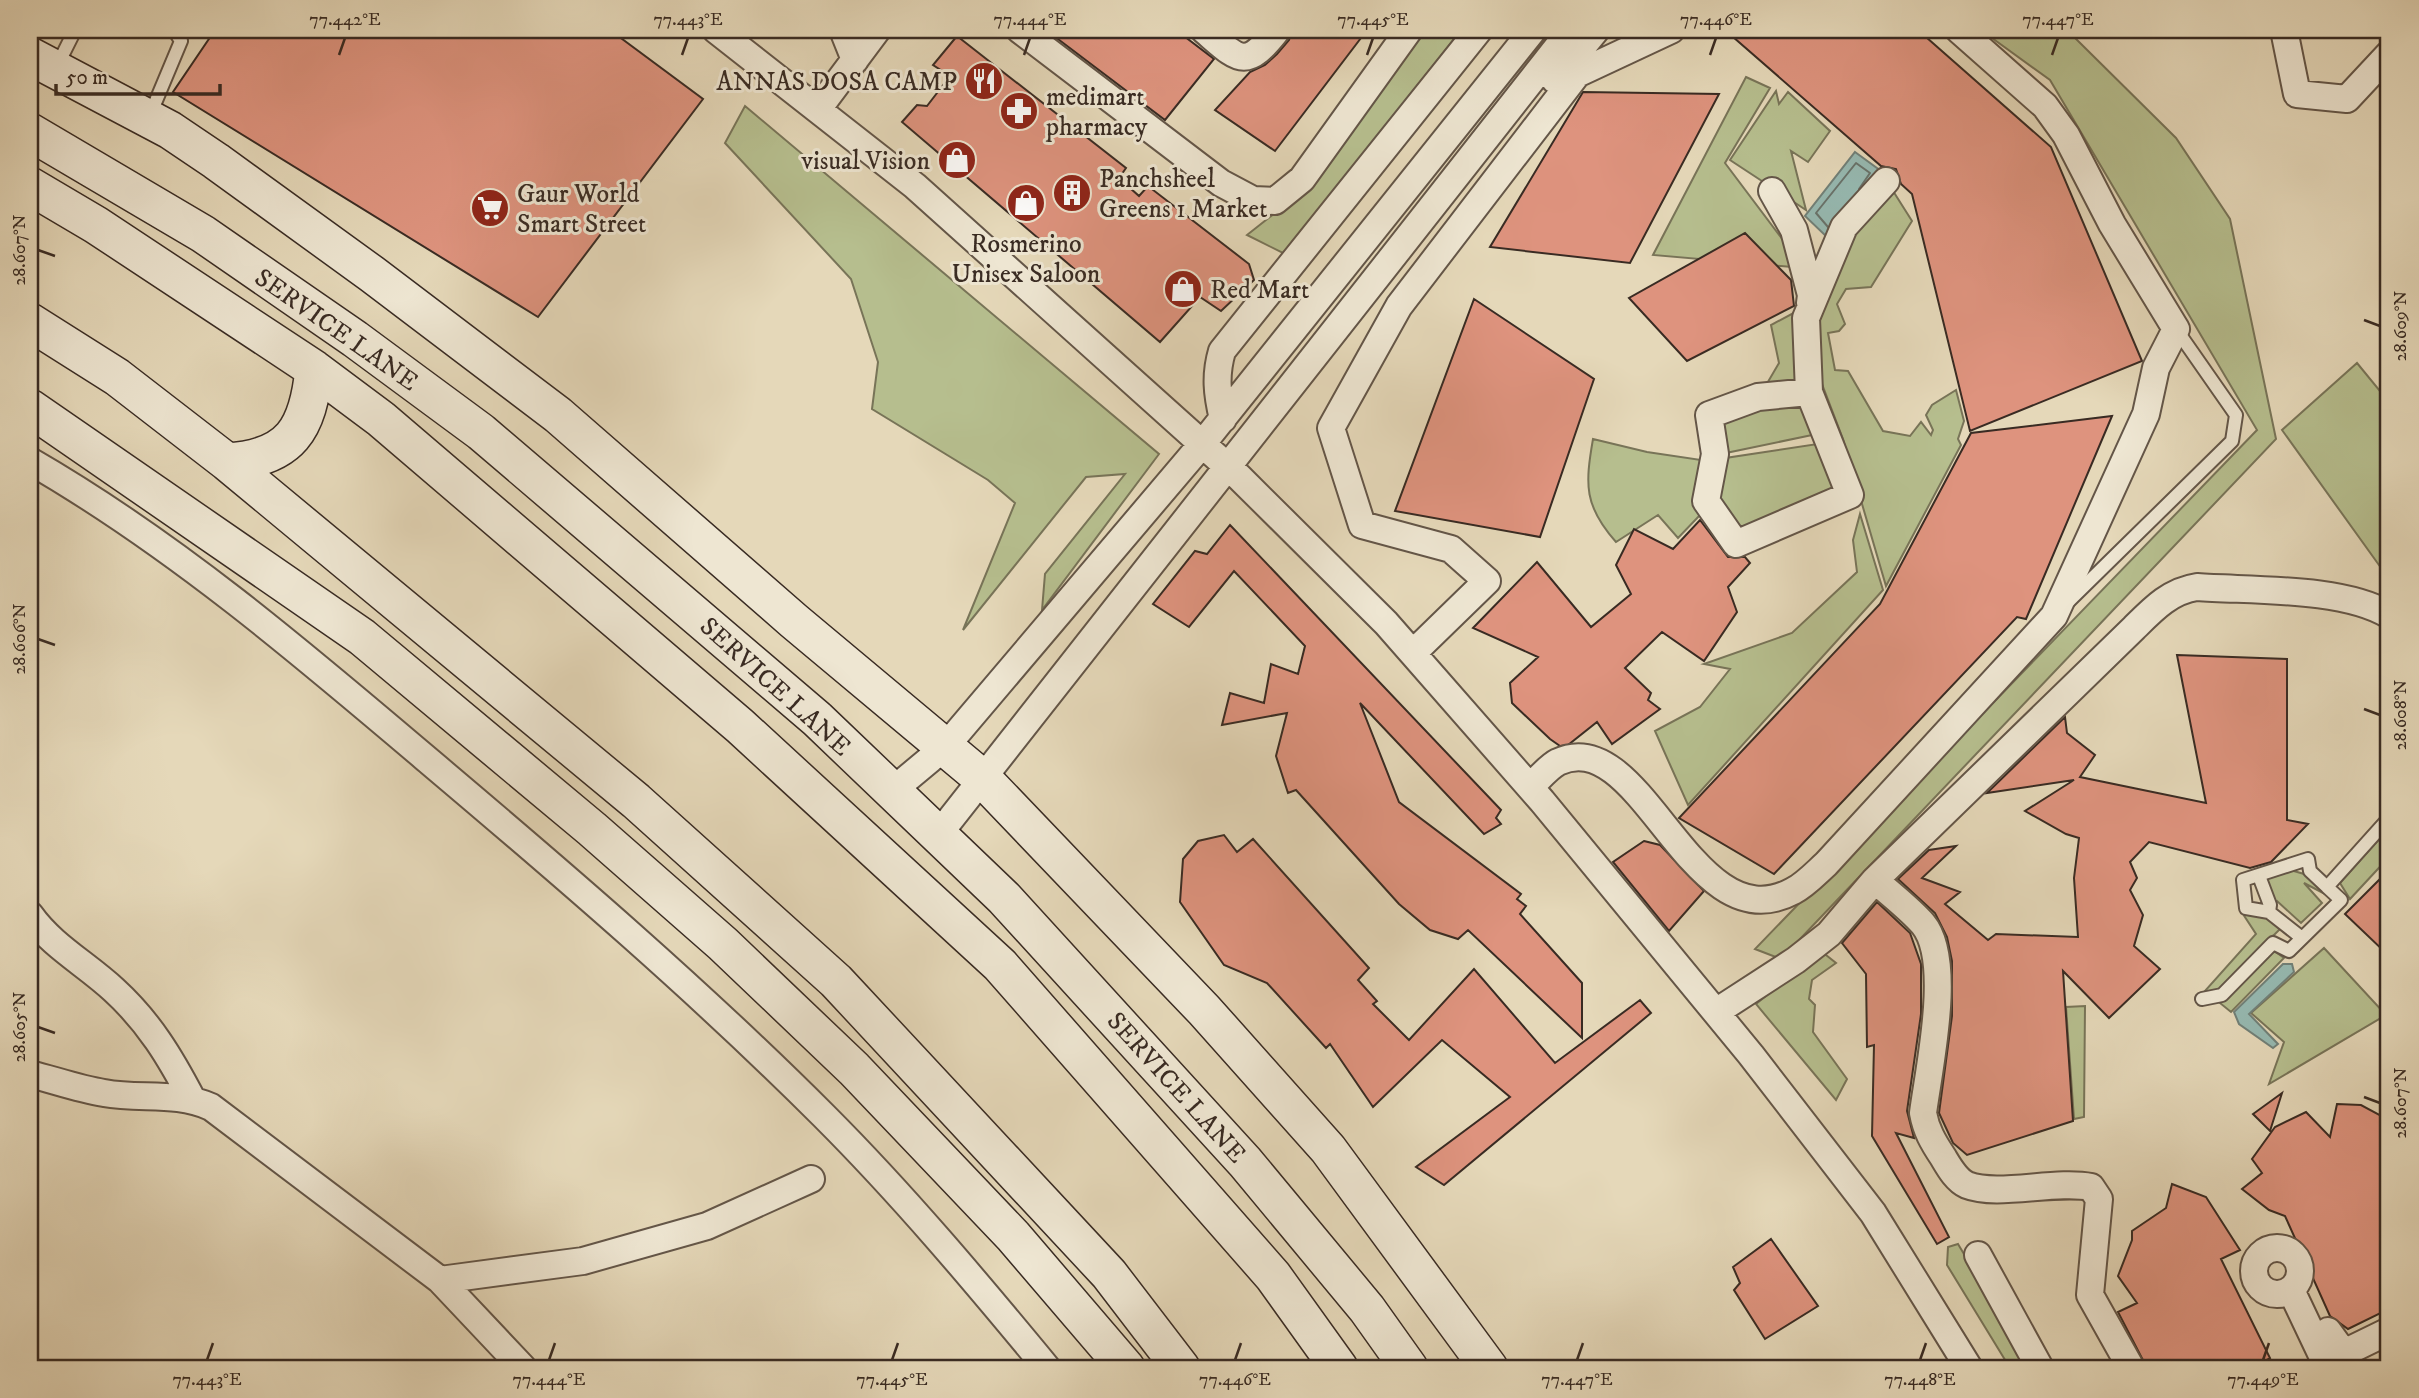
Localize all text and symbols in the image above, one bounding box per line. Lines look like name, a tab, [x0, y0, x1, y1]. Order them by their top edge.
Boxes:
text: 77.442°E	[309, 9, 381, 31]
text: 77.443°E	[653, 9, 723, 31]
text: 77.444°E	[994, 9, 1067, 31]
text: 77.445°E	[1337, 9, 1409, 31]
text: 77.446°E	[1680, 9, 1752, 31]
text: 77.447°E	[2022, 9, 2094, 31]
scale bar	[56, 52, 220, 96]
restaurant icon: ANNAS DOSA CAMP	[963, 60, 1005, 102]
text: 50 m	[66, 65, 108, 91]
place label: ANNAS DOSA CAMP	[716, 66, 957, 99]
place label: medimart pharmacy	[1045, 81, 1148, 144]
pharmacy icon: medimart pharmacy	[998, 90, 1040, 132]
shop icon: visual Vision	[936, 139, 978, 181]
place label: visual Vision	[801, 145, 930, 178]
place label: Panchsheel Greens 1 Market	[1099, 163, 1267, 226]
building icon: Panchsheel Greens 1 Market	[1051, 172, 1093, 214]
place label: Gaur World Smart Street	[517, 178, 646, 241]
shop icon: Rosmerino Unisex Saloon	[1005, 182, 1047, 224]
supermarket icon: Gaur World Smart Street	[469, 187, 511, 229]
text: 28.607°N	[9, 214, 31, 286]
place label: Rosmerino Unisex Saloon	[952, 228, 1101, 291]
street label: SERVICE LANE	[248, 262, 424, 399]
shop icon: Red Mart	[1162, 268, 1204, 310]
place label: Red Mart	[1210, 274, 1309, 307]
text: 28.609°N	[2390, 290, 2412, 361]
text: 28.606°N	[9, 603, 31, 675]
street label: SERVICE LANE	[692, 610, 858, 764]
text: 28.608°N	[2390, 679, 2412, 750]
text: 28.605°N	[9, 991, 31, 1062]
street label: SERVICE LANE	[1099, 1005, 1253, 1171]
text: 28.607°N	[2390, 1067, 2412, 1139]
text: 77.443°E	[172, 1369, 242, 1391]
text: 77.444°E	[513, 1369, 586, 1391]
text: 77.445°E	[856, 1369, 928, 1391]
text: 77.446°E	[1199, 1369, 1271, 1391]
text: 77.447°E	[1541, 1369, 1613, 1391]
text: 77.448°E	[1884, 1369, 1956, 1391]
text: 77.449°E	[2227, 1369, 2299, 1391]

